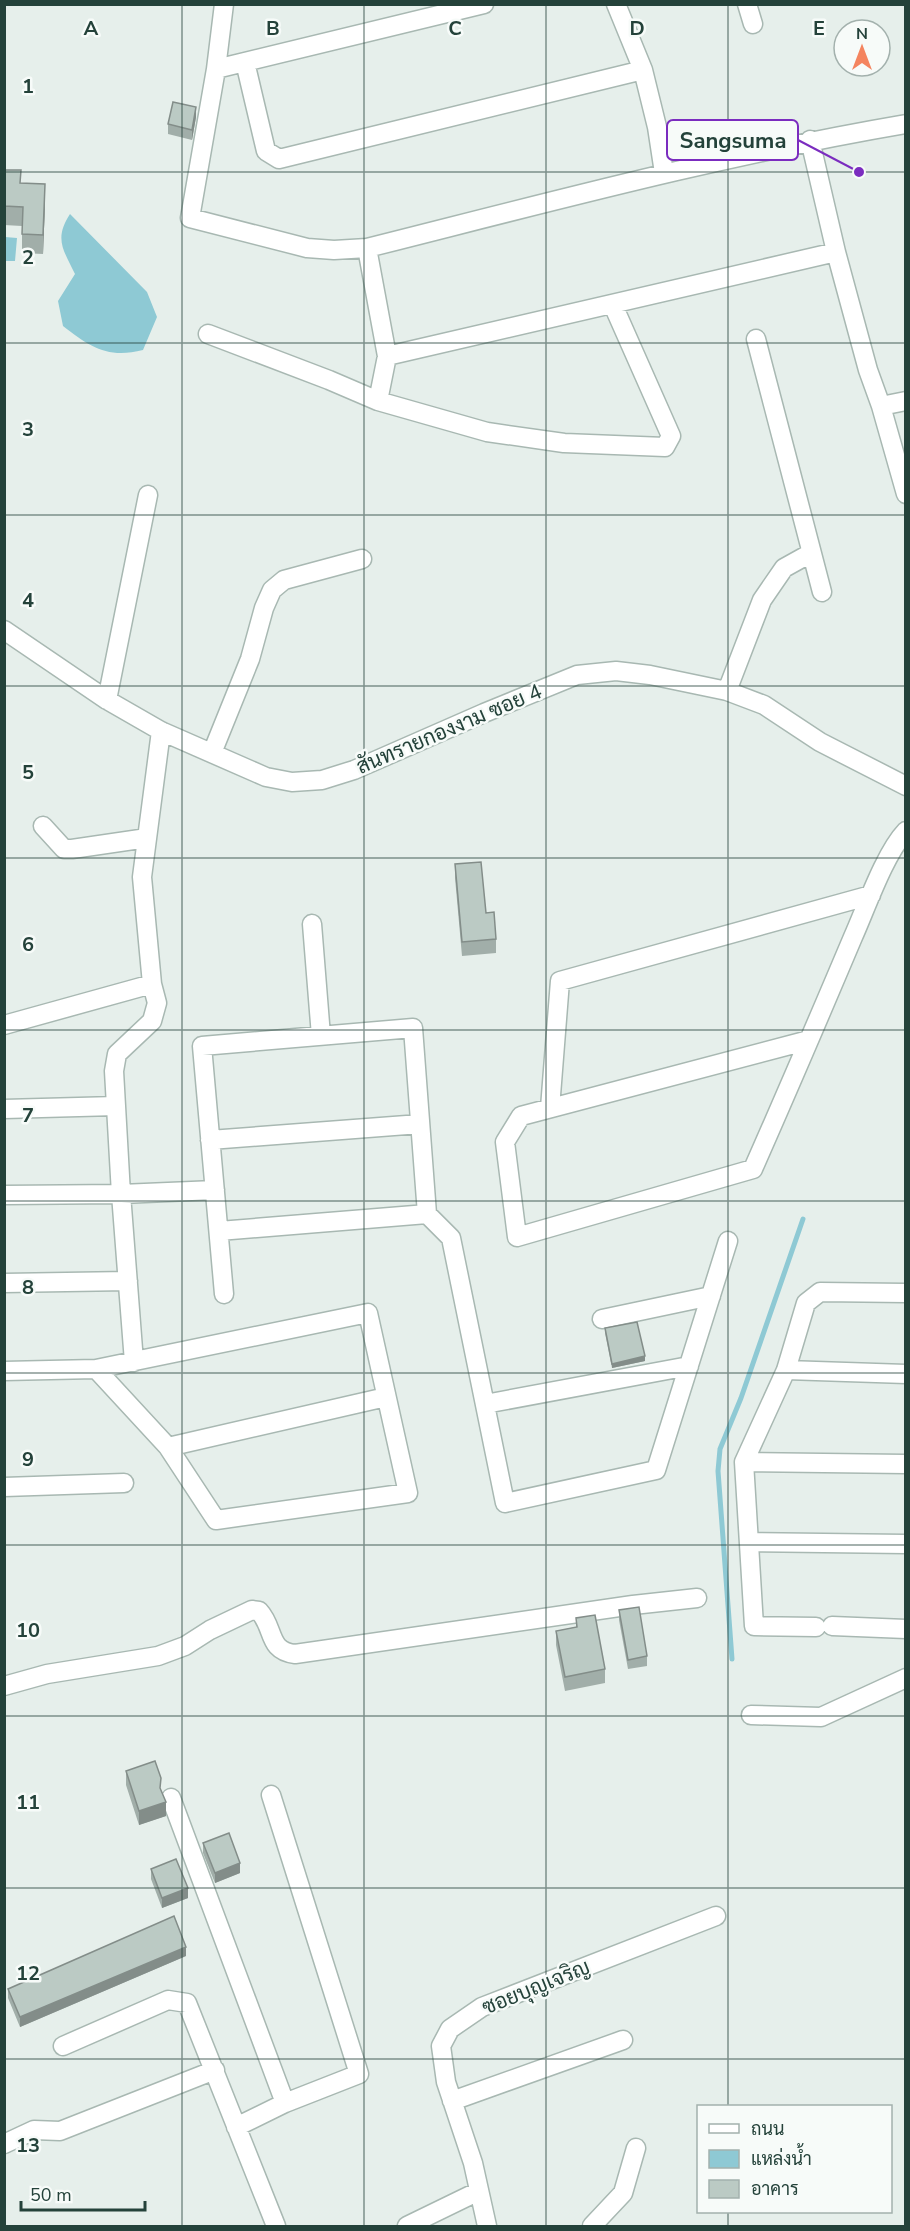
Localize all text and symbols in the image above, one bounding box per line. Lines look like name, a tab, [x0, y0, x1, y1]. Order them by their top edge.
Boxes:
text: A	[84, 15, 99, 42]
text: B	[266, 15, 280, 42]
text: C	[448, 15, 462, 42]
text: D	[629, 15, 645, 42]
text: E	[813, 15, 825, 42]
north arrow	[832, 18, 892, 78]
text: N	[856, 23, 868, 45]
text: 1	[22, 73, 34, 100]
callout: Sangsuma	[667, 120, 798, 160]
text: Sangsuma	[680, 126, 786, 156]
text: 2	[22, 244, 34, 271]
text: 3	[22, 416, 34, 443]
text: 4	[22, 587, 34, 614]
street label: สันทรายกองงาม ซอย 4	[352, 677, 546, 781]
text: 5	[22, 759, 34, 786]
text: 6	[22, 931, 34, 958]
text: 7	[22, 1102, 34, 1129]
text: 8	[22, 1274, 34, 1301]
text: 9	[22, 1446, 34, 1473]
text: 10	[16, 1617, 40, 1644]
text: 11	[16, 1789, 40, 1816]
street label: ซอยบุญเจริญ	[478, 1953, 594, 2021]
text: 12	[16, 1960, 40, 1987]
legend	[697, 2105, 892, 2213]
text: ถนน	[751, 2117, 784, 2141]
text: 13	[16, 2132, 40, 2159]
text: แหล่งน้ำ	[751, 2143, 812, 2171]
scale bar	[21, 2174, 146, 2212]
text: อาคาร	[751, 2177, 799, 2201]
text: 50 m	[30, 2183, 72, 2207]

